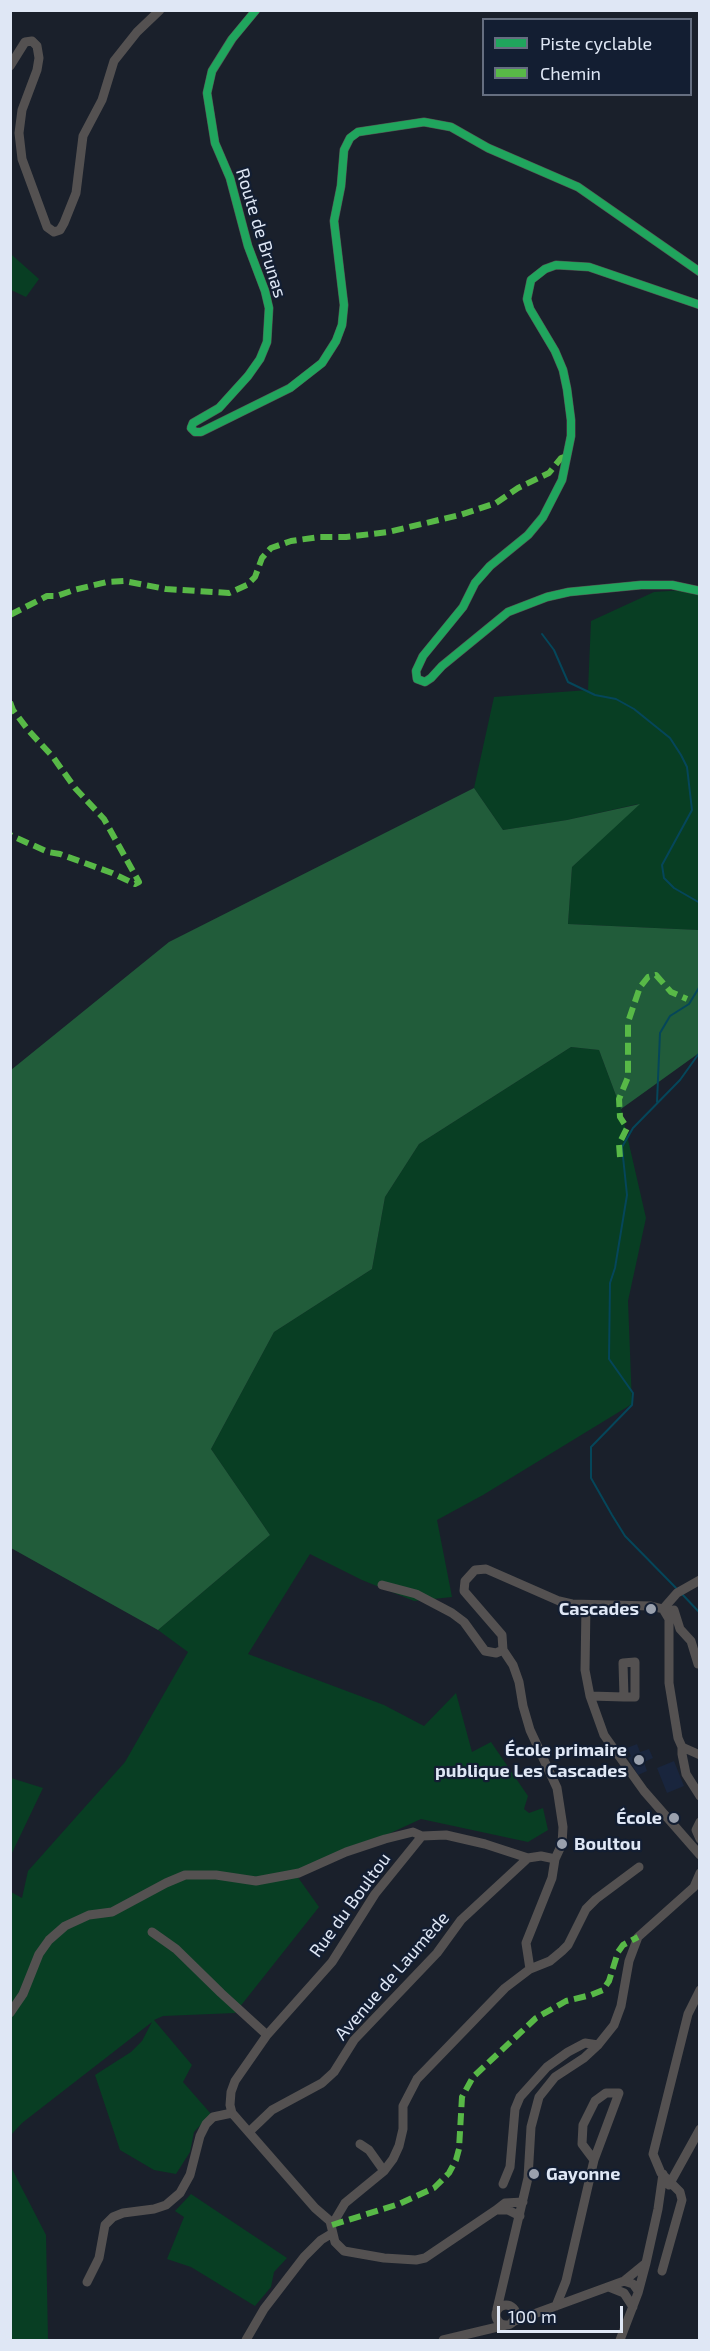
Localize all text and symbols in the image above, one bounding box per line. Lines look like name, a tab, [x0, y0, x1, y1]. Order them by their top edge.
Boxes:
legend	[482, 18, 692, 96]
text: Piste cyclable	[540, 32, 652, 54]
text: Chemin	[540, 62, 601, 84]
street label: Route de Brunas	[231, 166, 291, 300]
place label: Cascades	[559, 1598, 639, 1620]
marker: Cascades	[644, 1602, 658, 1616]
place label: École primaire publique Les Cascades	[435, 1739, 627, 1782]
marker: École primaire publique Les Cascades	[632, 1753, 646, 1767]
place label: École	[616, 1807, 662, 1829]
marker: École	[667, 1811, 681, 1825]
place label: Boultou	[574, 1833, 641, 1855]
marker: Boultou	[555, 1837, 569, 1851]
street label: Rue du Boultou	[305, 1849, 395, 1961]
street label: Avenue de Laumède	[330, 1907, 454, 2045]
place label: Gayonne	[546, 2163, 620, 2185]
marker: Gayonne	[527, 2167, 541, 2181]
scale bar	[500, 2294, 626, 2332]
text: 100 m	[508, 2305, 557, 2327]

